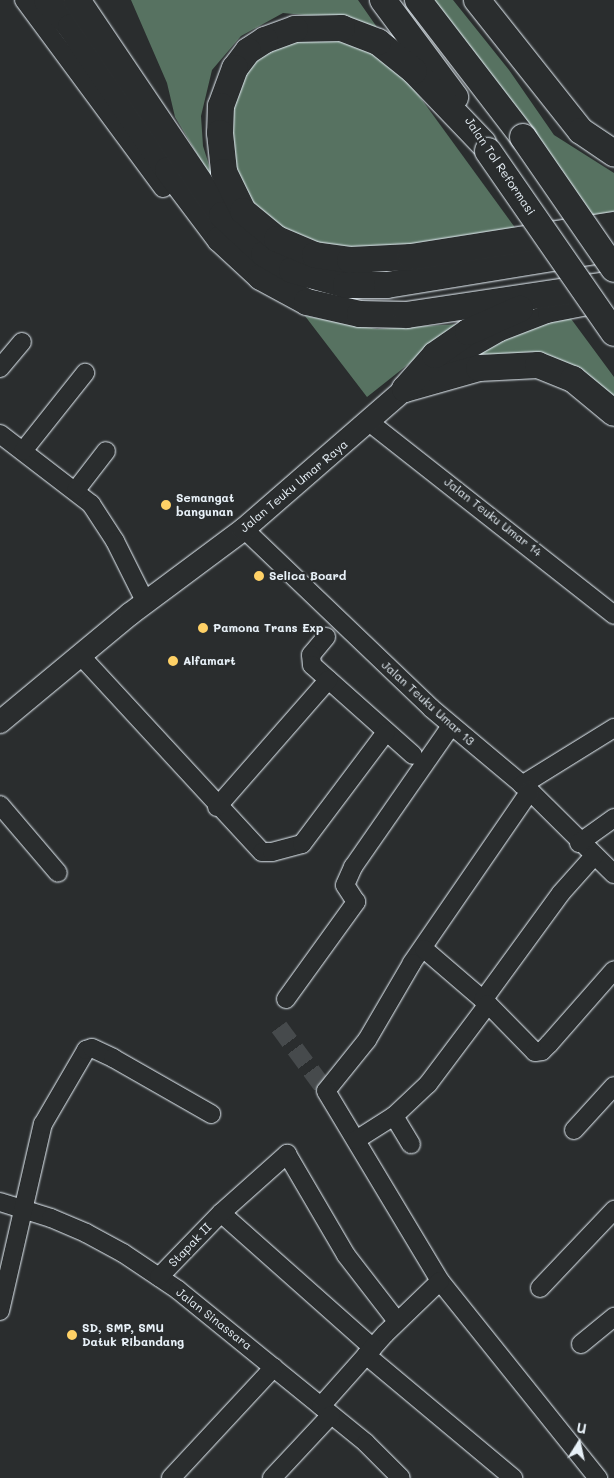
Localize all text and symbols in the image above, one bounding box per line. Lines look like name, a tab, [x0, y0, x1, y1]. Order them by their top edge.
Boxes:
street label: Jalan Tol Reformasi	[462, 114, 538, 218]
street label: Jalan Teuku Umar Raya	[237, 437, 351, 535]
street label: Jalan Teuku Umar 14	[441, 474, 545, 560]
place label: Semangat bangunan	[176, 491, 234, 519]
marker: Semangat bangunan	[160, 499, 172, 511]
place label: Selica Board	[269, 569, 346, 583]
marker: Selica Board	[253, 570, 265, 582]
place label: Pamona Trans Exp	[213, 621, 323, 635]
marker: Pamona Trans Exp	[197, 622, 209, 634]
place label: Alfamart	[183, 654, 236, 668]
marker: Alfamart	[167, 655, 179, 667]
street label: Jalan Teuku Umar 13	[379, 658, 477, 748]
street label: Stapak II	[166, 1220, 214, 1270]
street label: Jalan Sinassara	[173, 1285, 255, 1353]
place label: SD, SMP, SMU Datuk Ribandang	[82, 1321, 184, 1349]
marker: SD, SMP, SMU Datuk Ribandang	[66, 1329, 78, 1341]
north arrow	[554, 1418, 604, 1468]
text: U	[575, 1418, 588, 1438]

